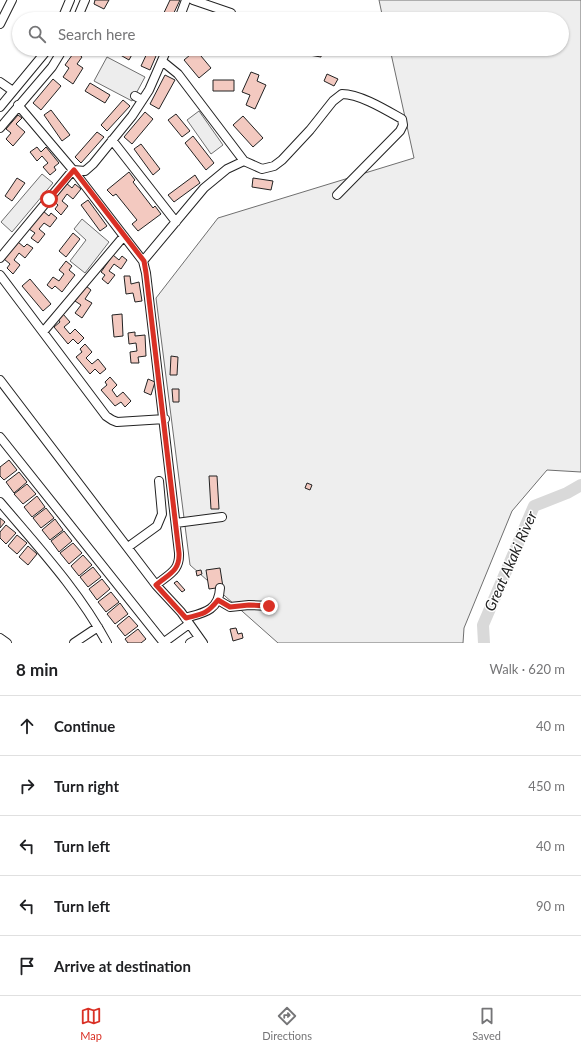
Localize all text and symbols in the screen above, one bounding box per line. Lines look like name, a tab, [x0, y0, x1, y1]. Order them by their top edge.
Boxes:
search box	[12, 12, 569, 56]
icon: search	[26, 23, 48, 45]
text: Search here	[58, 25, 135, 43]
route start	[40, 190, 58, 208]
water label: Great Akaki River	[480, 507, 540, 614]
route end	[260, 597, 278, 615]
text: 8 min	[16, 659, 58, 680]
text: Walk · 620 m	[489, 661, 565, 677]
icon: ahead	[16, 715, 38, 737]
text: Continue	[54, 717, 115, 735]
text: 40 m	[536, 718, 565, 734]
icon: right	[16, 775, 38, 797]
text: Turn right	[54, 777, 119, 795]
text: 450 m	[528, 778, 565, 794]
icon: left	[16, 835, 38, 857]
text: Turn left	[54, 837, 110, 855]
text: 40 m	[536, 838, 565, 854]
icon: left	[16, 895, 38, 917]
text: Turn left	[54, 897, 110, 915]
text: 90 m	[536, 898, 565, 914]
icon: arrive	[16, 955, 38, 977]
text: Arrive at destination	[54, 957, 191, 975]
tab: Map	[80, 1005, 102, 1042]
tab: Directions	[262, 1005, 312, 1042]
tab: Saved	[472, 1005, 501, 1042]

